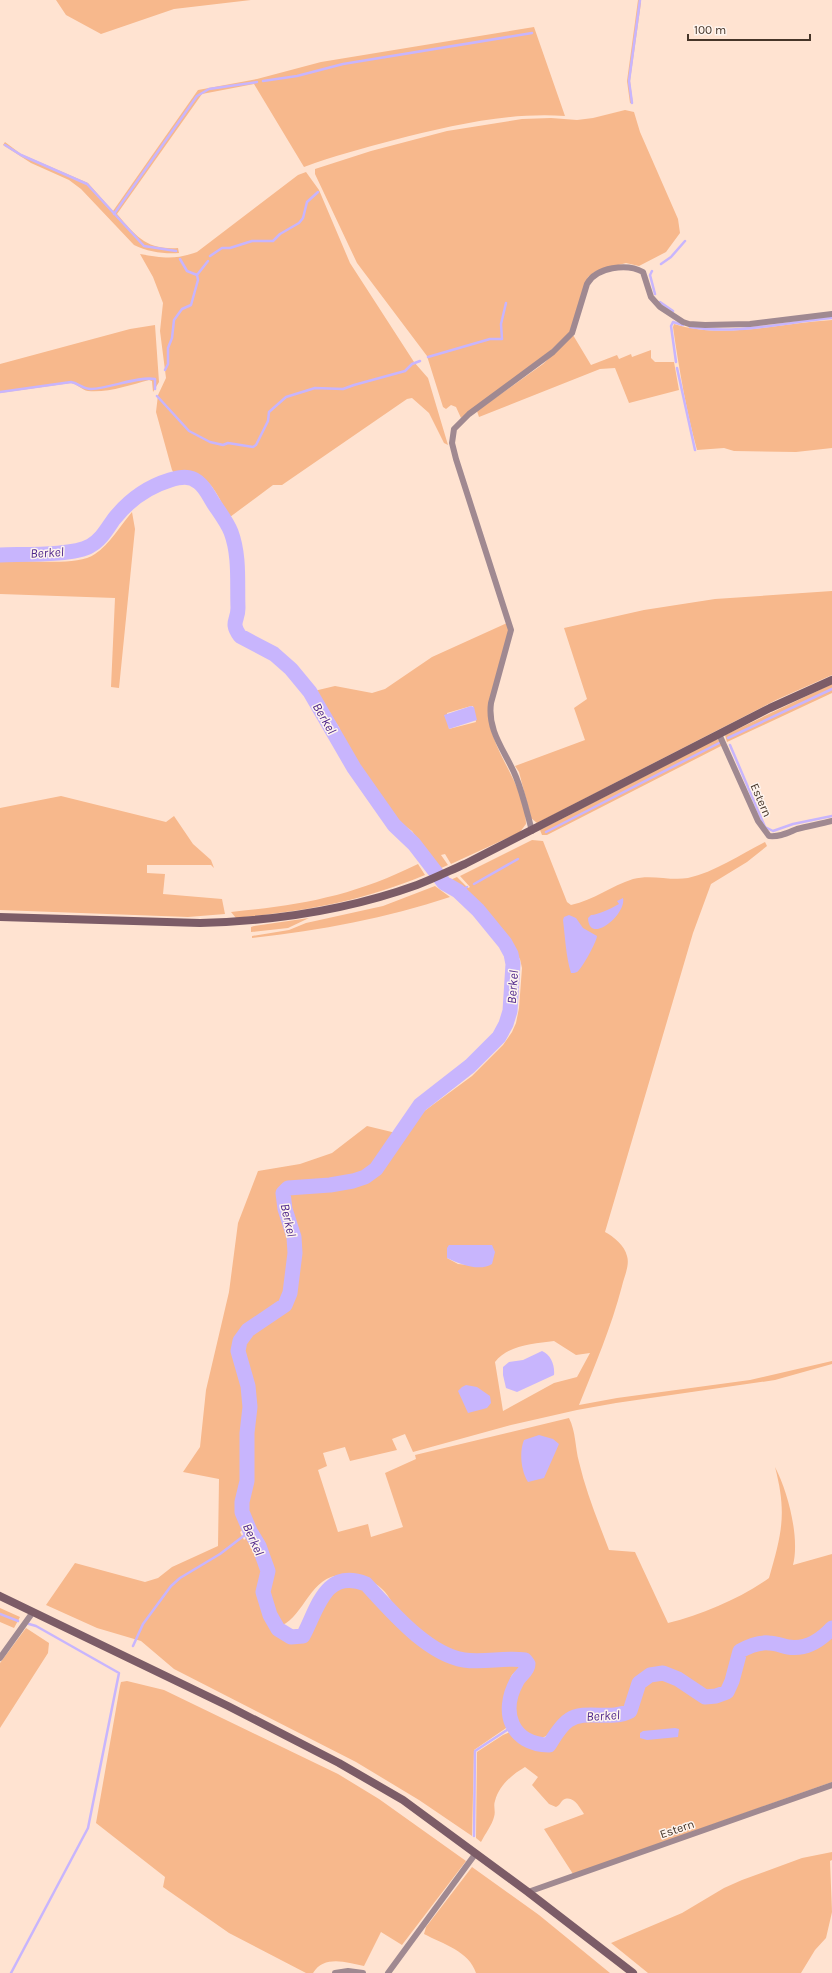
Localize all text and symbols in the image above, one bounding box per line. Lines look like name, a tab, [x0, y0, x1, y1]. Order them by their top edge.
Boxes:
scale bar	[688, 16, 810, 42]
text: 100 m	[694, 23, 726, 37]
water label: Berkel	[30, 544, 64, 561]
water label: Berkel	[310, 700, 339, 737]
street label: Estern	[747, 781, 775, 819]
water label: Berkel	[504, 970, 521, 1004]
water label: Berkel	[278, 1202, 299, 1238]
water label: Berkel	[240, 1521, 267, 1558]
water label: Berkel	[586, 1707, 620, 1724]
street label: Estern	[658, 1817, 696, 1841]

